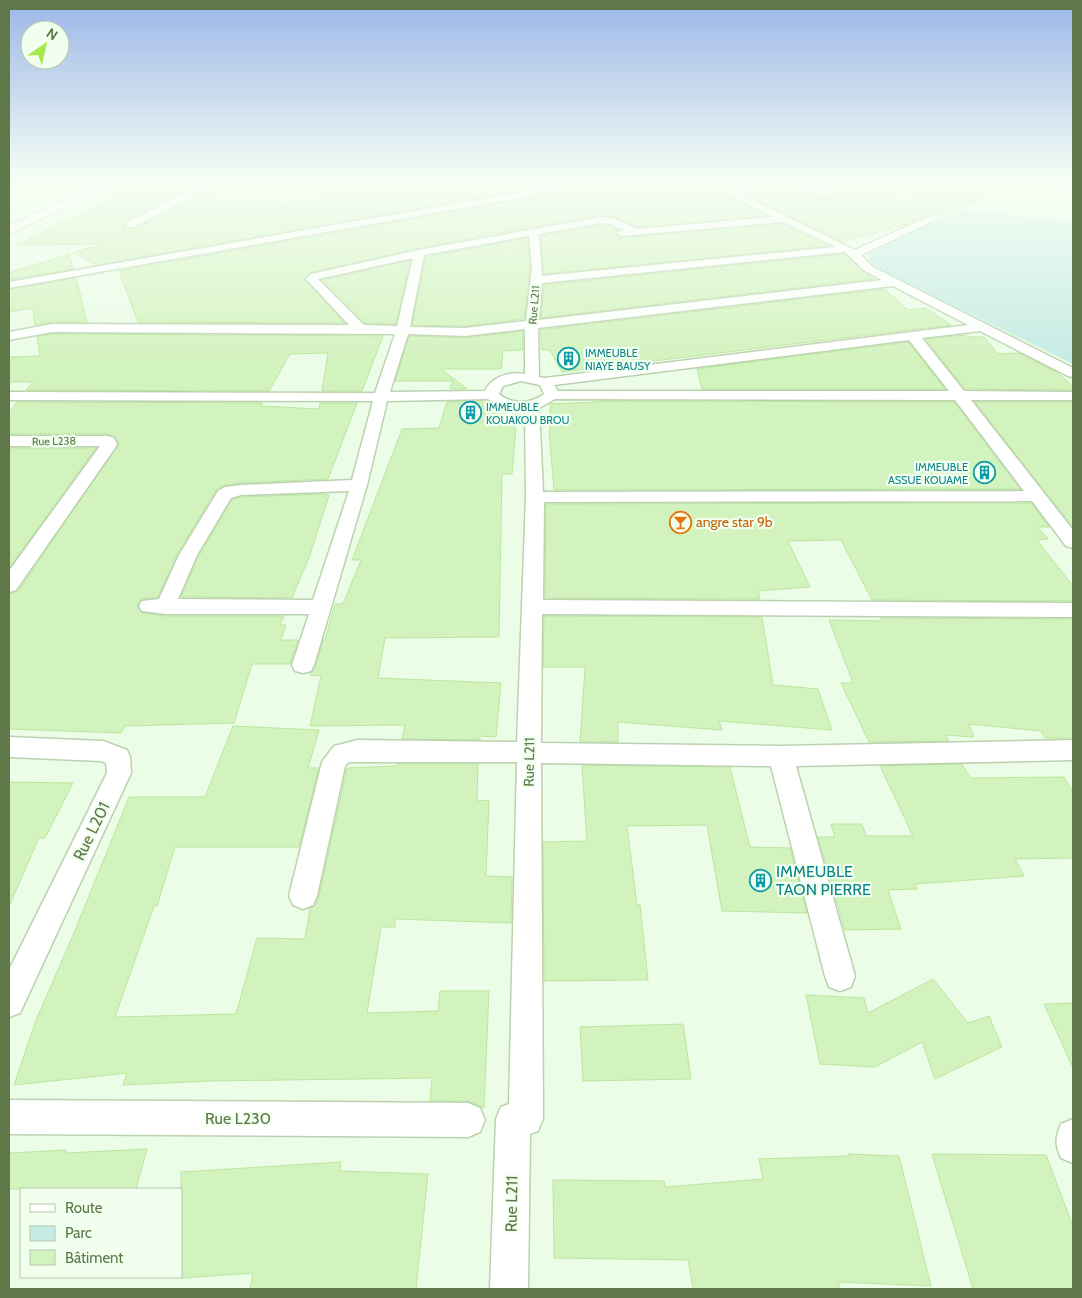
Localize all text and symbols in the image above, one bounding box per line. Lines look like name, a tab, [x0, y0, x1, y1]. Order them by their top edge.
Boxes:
north arrow	[20, 20, 70, 70]
text: N	[43, 24, 61, 44]
street label: Rue L211	[525, 285, 543, 325]
place label: IMMEUBLE NIAYE BAUSY	[585, 346, 651, 373]
building icon: IMMEUBLE NIAYE BAUSY	[557, 347, 581, 371]
place label: IMMEUBLE KOUAKOU BROU	[486, 400, 569, 427]
building icon: IMMEUBLE KOUAKOU BROU	[458, 401, 482, 425]
street label: Rue L238	[32, 434, 76, 448]
place label: IMMEUBLE ASSUE KOUAME	[888, 460, 968, 487]
building icon: IMMEUBLE ASSUE KOUAME	[972, 461, 996, 485]
bar icon: angre star 9b	[668, 510, 692, 534]
place label: angre star 9b	[696, 513, 773, 531]
street label: Rue L211	[520, 737, 538, 787]
street label: Rue L201	[69, 799, 114, 863]
place label: IMMEUBLE TAON PIERRE	[776, 862, 871, 899]
building icon: IMMEUBLE TAON PIERRE	[748, 868, 772, 892]
street label: Rue L230	[205, 1109, 271, 1128]
street label: Rue L211	[502, 1176, 521, 1232]
legend	[20, 1188, 182, 1278]
text: Route	[65, 1199, 103, 1217]
text: Parc	[65, 1224, 92, 1242]
text: Bâtiment	[65, 1249, 123, 1267]

